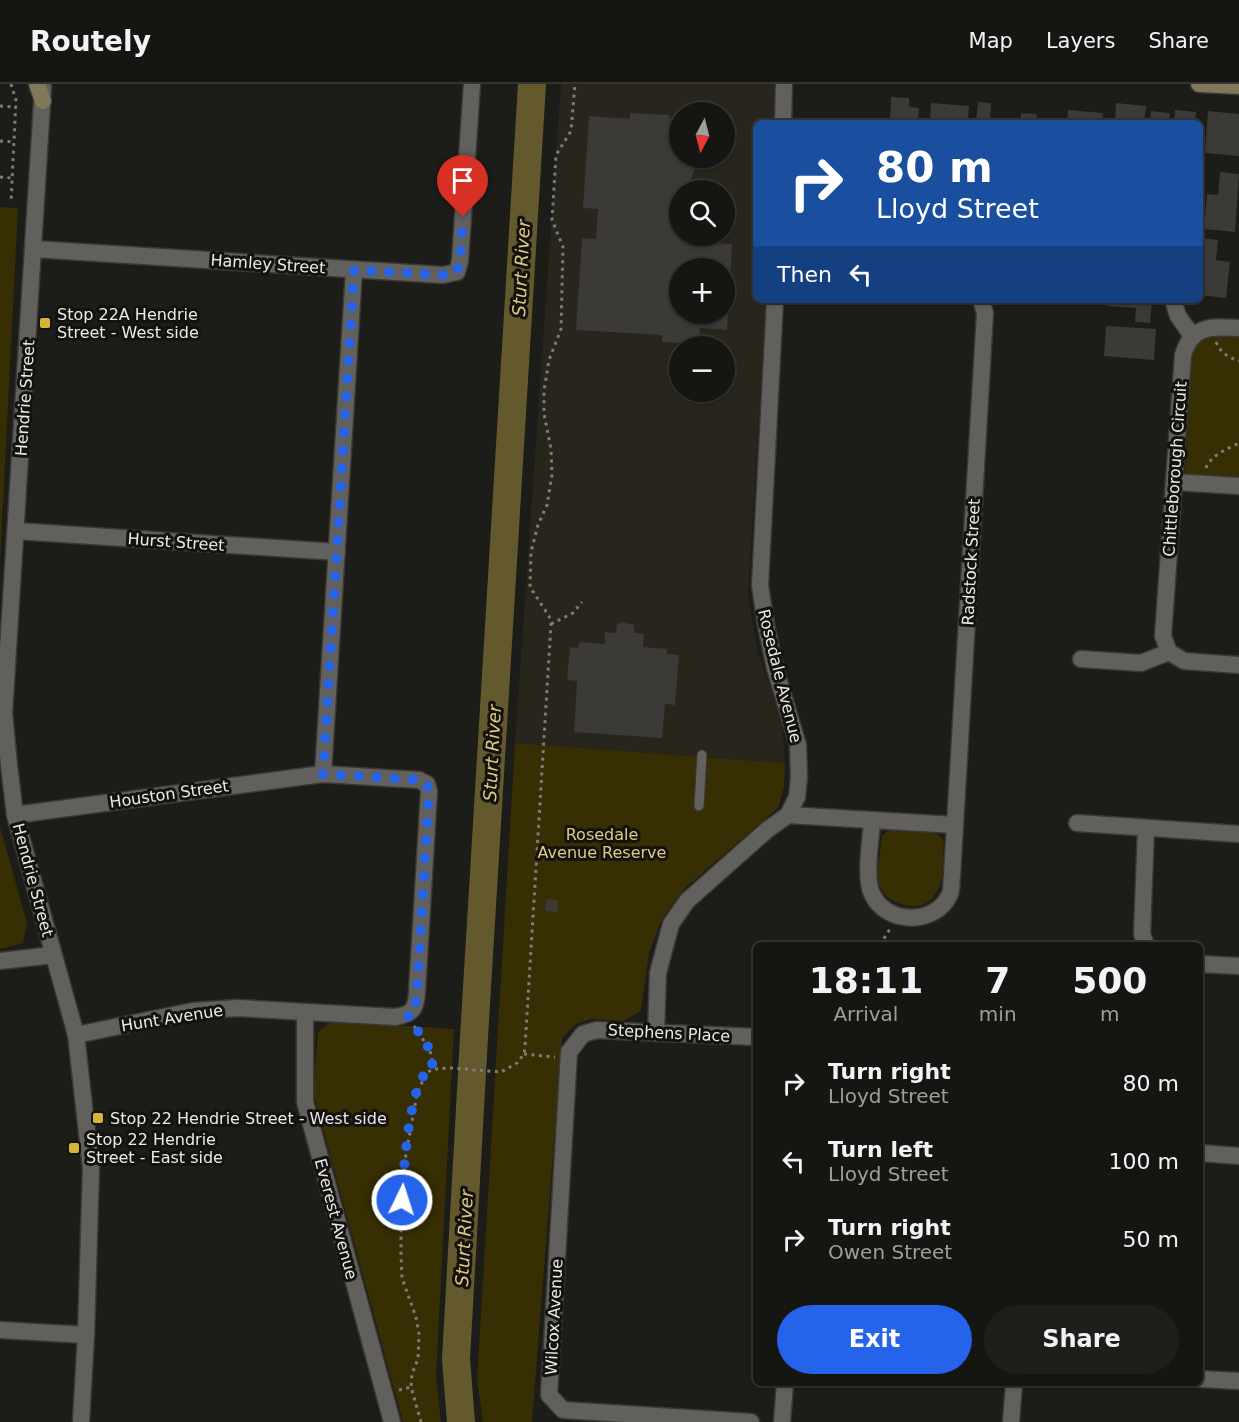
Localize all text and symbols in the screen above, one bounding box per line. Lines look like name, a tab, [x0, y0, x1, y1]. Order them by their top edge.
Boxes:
text: Routely	[30, 25, 151, 58]
text: Map	[969, 29, 1013, 53]
text: Layers	[1046, 29, 1115, 53]
text: Share	[1148, 29, 1209, 53]
north arrow	[669, 102, 735, 168]
map controls	[669, 102, 735, 402]
text: 80 m	[876, 143, 993, 192]
icon: right	[777, 144, 855, 222]
pin	[437, 155, 488, 217]
icon: arrive	[446, 164, 479, 197]
button: search	[669, 180, 735, 246]
text: Lloyd Street	[876, 193, 1039, 224]
water label: Sturt River	[508, 218, 534, 317]
street label: Hamley Street	[210, 251, 326, 277]
button: +	[669, 258, 735, 324]
icon: left	[844, 258, 877, 291]
text: Then	[777, 262, 832, 287]
place label: Stop 22A Hendrie Street - West side	[57, 305, 199, 342]
marker: Stop 22A Hendrie Street - West side	[38, 316, 52, 330]
button: −	[669, 336, 735, 402]
street label: Hendrie Street	[11, 339, 39, 457]
street label: Chittleborough Circuit	[1159, 381, 1191, 557]
street label: Radstock Street	[958, 498, 984, 626]
street label: Hurst Street	[127, 529, 225, 555]
street label: Rosedale Avenue	[754, 607, 806, 745]
water label: Sturt River	[479, 703, 505, 802]
street label: Houston Street	[108, 776, 230, 812]
street label: Hendrie Street	[9, 821, 57, 939]
park label: Rosedale Avenue Reserve	[538, 825, 666, 862]
text: 18:11	[809, 960, 923, 1001]
text: 7	[985, 960, 1010, 1001]
text: 500	[1072, 960, 1147, 1001]
street label: Hunt Avenue	[120, 1001, 224, 1035]
text: Arrival	[833, 1002, 898, 1026]
text: min	[979, 1002, 1017, 1026]
text: m	[1100, 1002, 1120, 1026]
street label: Stephens Place	[607, 1020, 731, 1046]
text: Turn right	[828, 1059, 951, 1084]
icon: right	[777, 1067, 810, 1100]
text: 80 m	[1123, 1071, 1179, 1096]
text: Lloyd Street	[828, 1084, 949, 1108]
place label: Stop 22 Hendrie Street - West side	[110, 1109, 387, 1128]
marker: Stop 22 Hendrie Street - West side	[91, 1111, 105, 1125]
place label: Stop 22 Hendrie Street - East side	[86, 1130, 223, 1167]
text: Turn left	[828, 1137, 933, 1162]
marker: Stop 22 Hendrie Street - East side	[67, 1141, 81, 1155]
icon: left	[777, 1145, 810, 1178]
text: 100 m	[1109, 1149, 1179, 1174]
street label: Everest Avenue	[311, 1156, 361, 1282]
text: Lloyd Street	[828, 1162, 949, 1186]
position arrow	[370, 1168, 434, 1232]
water label: Sturt River	[451, 1188, 477, 1287]
text: Turn right	[828, 1215, 951, 1240]
icon: right	[777, 1223, 810, 1256]
text: 50 m	[1123, 1227, 1179, 1252]
text: Owen Street	[828, 1240, 952, 1264]
street label: Wilcox Avenue	[541, 1258, 567, 1376]
button: Exit	[777, 1305, 972, 1374]
button: Share	[984, 1305, 1179, 1374]

